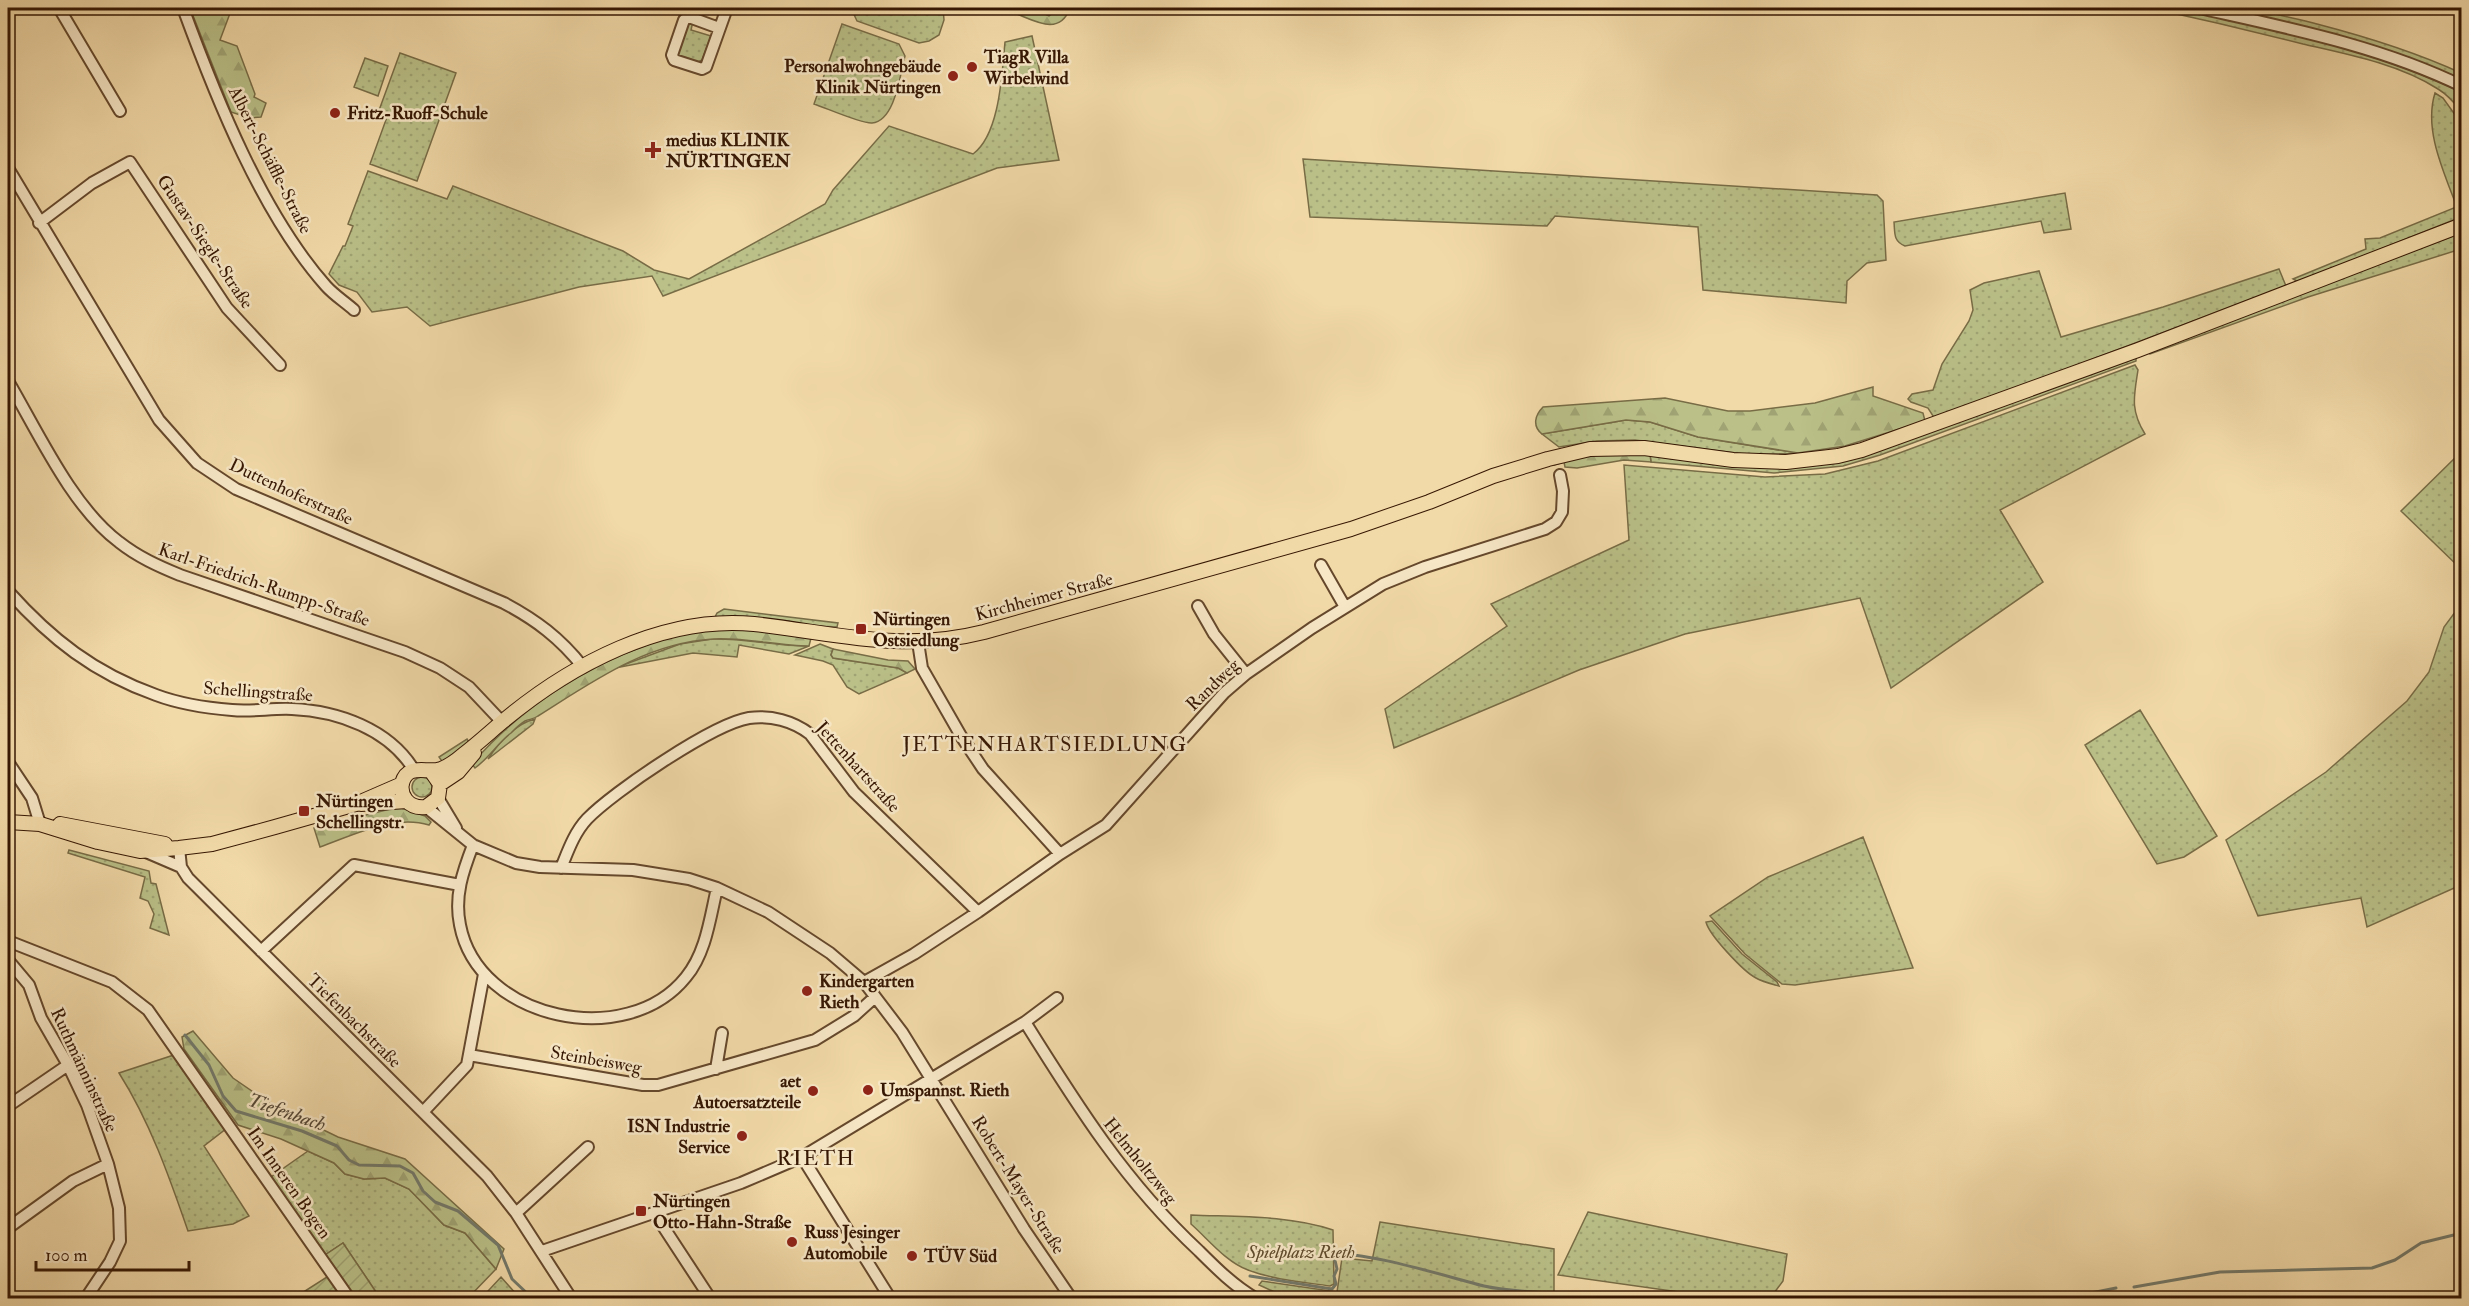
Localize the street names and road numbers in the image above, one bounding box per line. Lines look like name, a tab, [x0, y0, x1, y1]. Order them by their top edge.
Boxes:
street label: Albert-Schäffle-Straße	[222, 82, 317, 238]
street label: Gustav-Siegle-Straße	[152, 171, 259, 314]
street label: Duttenhoferstraße	[225, 453, 357, 531]
street label: Karl-Friedrich-Rumpp-Straße	[155, 538, 373, 632]
street label: Kirchheimer Straße	[973, 567, 1116, 626]
street label: Randweg	[1181, 653, 1245, 716]
street label: Schellingstraße	[202, 677, 314, 707]
street label: Jettenhartstraße	[810, 716, 906, 818]
street label: Tiefenbachstraße	[302, 969, 406, 1073]
street label: Ruthmänninstraße	[45, 1004, 123, 1136]
street label: Steinbeisweg	[549, 1041, 644, 1080]
street label: Robert-Mayer-Straße	[966, 1111, 1070, 1259]
street label: Helmholtzweg	[1098, 1113, 1183, 1210]
street label: Im Inneren Bogen	[242, 1122, 336, 1244]

